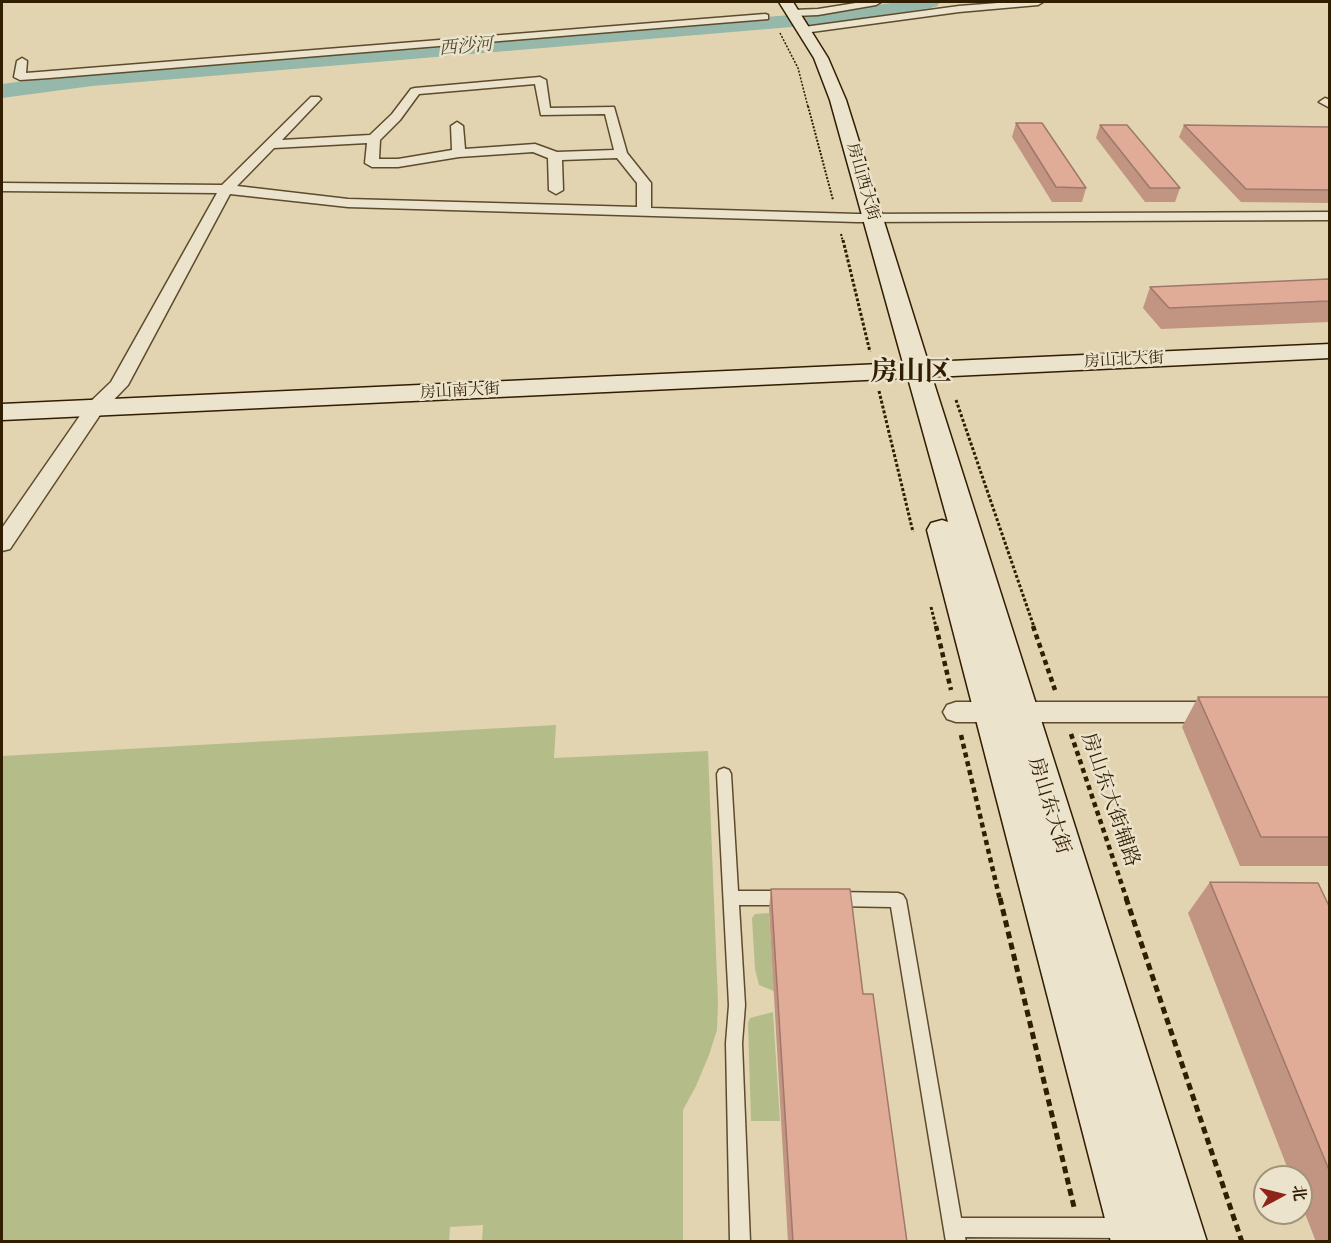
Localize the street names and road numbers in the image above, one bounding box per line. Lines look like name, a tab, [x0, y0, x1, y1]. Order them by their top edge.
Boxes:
street label: 房山西大街	[842, 141, 882, 223]
street label: 房山北大街	[1084, 349, 1164, 373]
street label: 房山南大街	[420, 380, 500, 404]
street label: 房山东大街辅路	[1075, 730, 1143, 870]
street label: 房山东大街	[1022, 755, 1074, 857]

